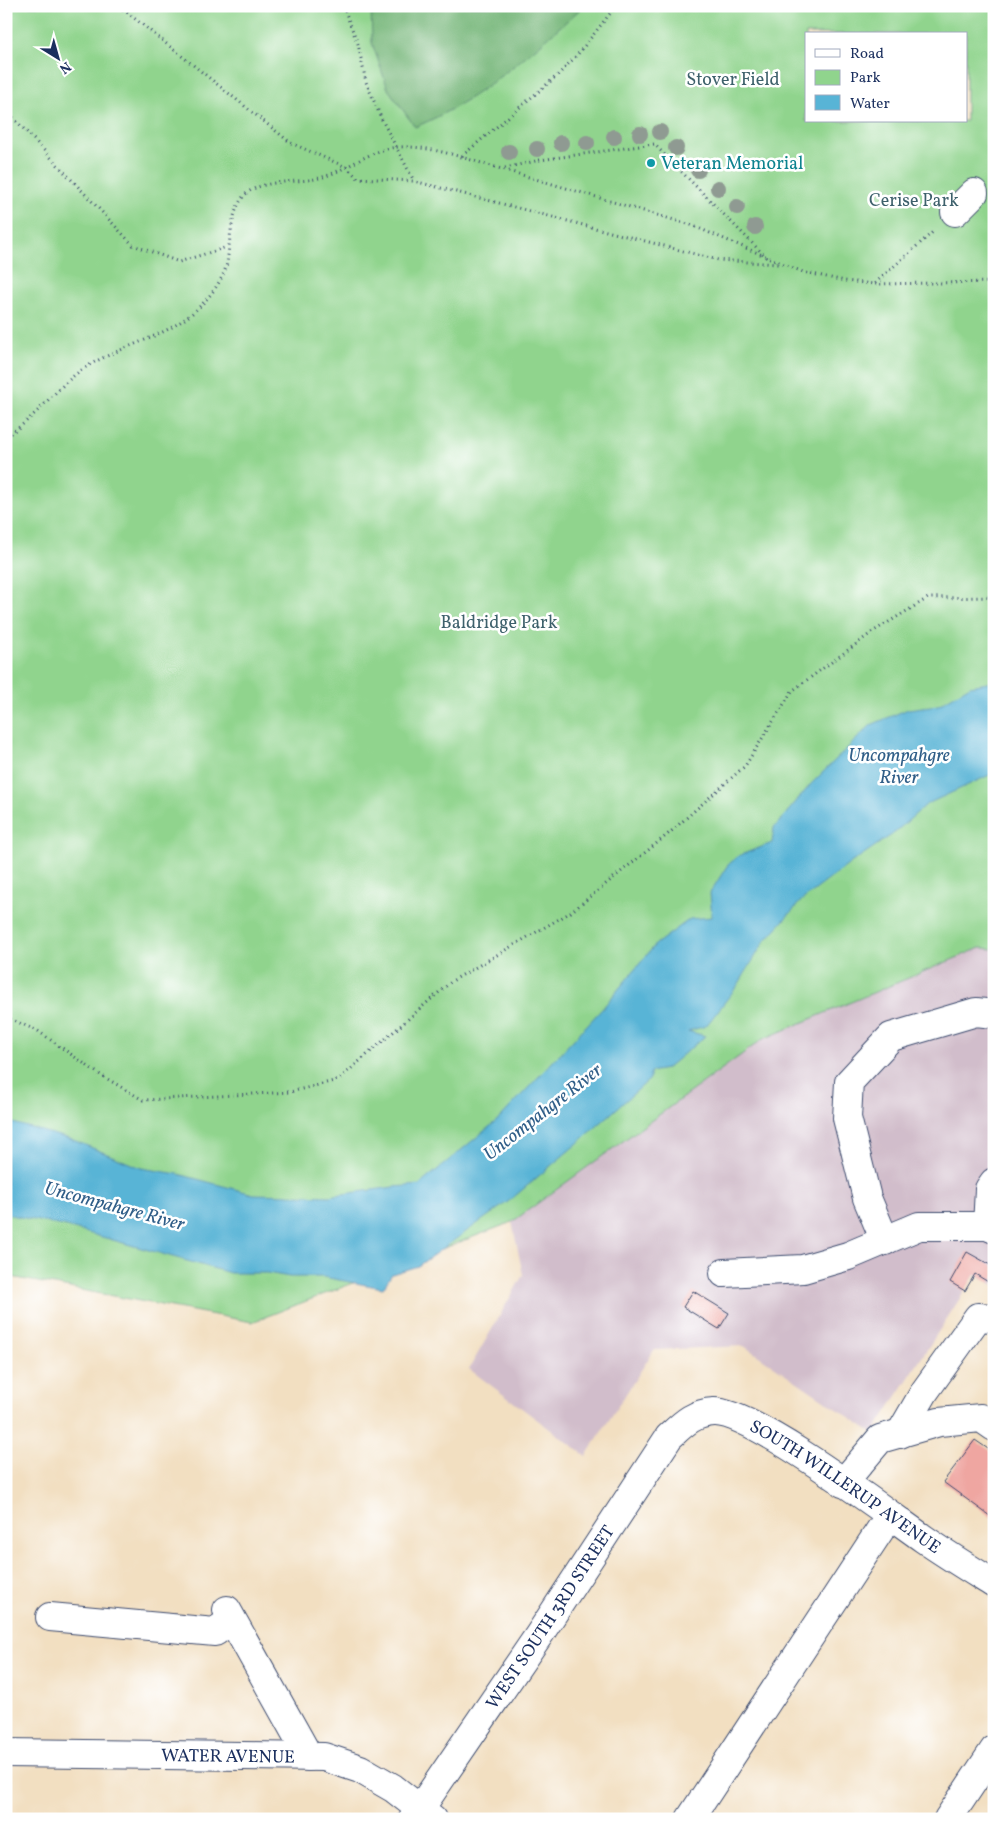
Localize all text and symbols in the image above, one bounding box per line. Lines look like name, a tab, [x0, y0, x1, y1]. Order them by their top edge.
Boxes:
north arrow	[32, 32, 82, 82]
legend	[805, 32, 968, 122]
text: Road	[850, 44, 884, 65]
text: N	[55, 57, 75, 78]
park label: Stover Field	[686, 68, 780, 93]
text: Park	[850, 68, 881, 89]
text: Water	[850, 94, 890, 115]
place label: Veteran Memorial	[661, 152, 803, 177]
marker: Veteran Memorial	[645, 157, 657, 169]
park label: Cerise Park	[869, 189, 959, 214]
park label: Baldridge Park	[441, 611, 558, 636]
water label: Uncompahgre River	[848, 743, 950, 791]
water label: Uncompahgre River	[478, 1057, 609, 1167]
water label: Uncompahgre River	[42, 1176, 188, 1238]
street label: SOUTH WILLERUP AVENUE	[745, 1415, 945, 1561]
street label: WEST SOUTH 3RD STREET	[481, 1521, 622, 1715]
street label: WATER AVENUE	[161, 1744, 295, 1771]

